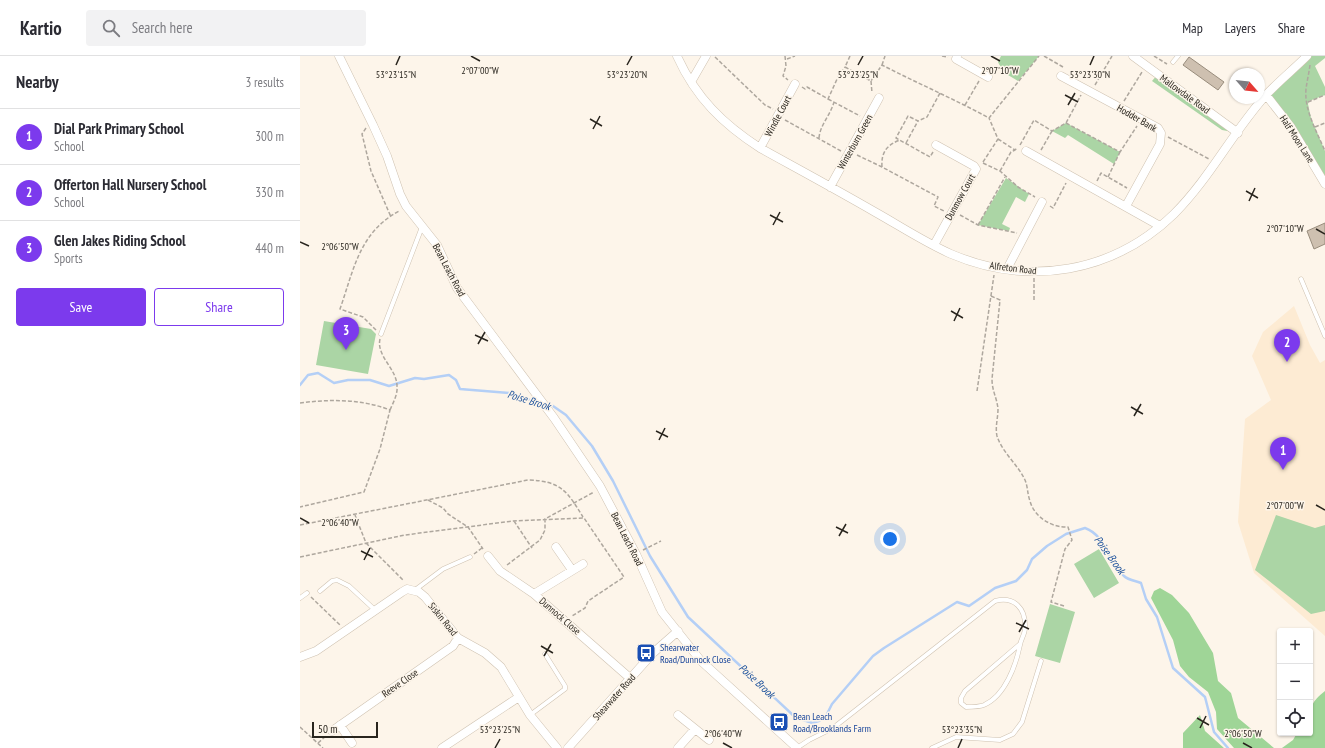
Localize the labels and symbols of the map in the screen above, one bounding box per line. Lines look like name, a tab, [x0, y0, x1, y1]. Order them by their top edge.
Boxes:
text: 2°07'00"W	[461, 64, 499, 77]
text: 2°07'10"W	[981, 64, 1019, 77]
text: 53°23'15"N	[376, 68, 416, 81]
text: 53°23'20"N	[607, 68, 647, 81]
text: 53°23'25"N	[838, 68, 878, 81]
text: 53°23'30"N	[1070, 68, 1110, 81]
north arrow	[1229, 68, 1265, 104]
street label: Mallowdale Road	[1157, 71, 1213, 117]
street label: Windle Court	[762, 93, 794, 139]
street label: Hodder Bank	[1115, 101, 1160, 135]
street label: Winterburn Green	[835, 112, 875, 172]
street label: Half Moon Lane	[1277, 113, 1317, 165]
street label: Dunmow Court	[942, 171, 978, 223]
text: 2°07'10"W	[1266, 222, 1304, 235]
text: 2°06'50"W	[321, 240, 359, 253]
street label: Bean Leach Road	[430, 241, 468, 299]
street label: Alfreton Road	[989, 259, 1037, 277]
pin: 3	[333, 317, 359, 350]
pin: 2	[1274, 329, 1300, 362]
water label: Poise Brook	[506, 387, 554, 414]
pin: 1	[1270, 437, 1296, 470]
text: 2°07'00"W	[1266, 499, 1304, 512]
street label: Bean Leach Road	[608, 510, 646, 568]
text: 2°06'40"W	[321, 516, 359, 529]
your location	[880, 529, 900, 549]
water label: Poise Brook	[1091, 533, 1130, 578]
street label: Dunnock Close	[537, 594, 583, 638]
street label: Siskin Road	[426, 600, 460, 638]
place label: Shearwater Road/Dunnock Close	[660, 641, 731, 666]
bus stop icon: Shearwater Road/Dunnock Close	[635, 642, 657, 664]
water label: Poise Brook	[736, 661, 779, 702]
street label: Reeve Close	[379, 666, 421, 700]
street label: Shearwater Road	[590, 671, 638, 723]
place label: Bean Leach Road/Brooklands Farm	[793, 710, 871, 735]
bus stop icon: Bean Leach Road/Brooklands Farm	[768, 711, 790, 733]
scale bar	[312, 720, 378, 739]
text: 53°23'25"N	[480, 723, 520, 736]
text: 53°23'35"N	[942, 723, 982, 736]
text: 2°06'40"W	[704, 727, 742, 740]
text: 2°06'50"W	[1224, 727, 1262, 740]

